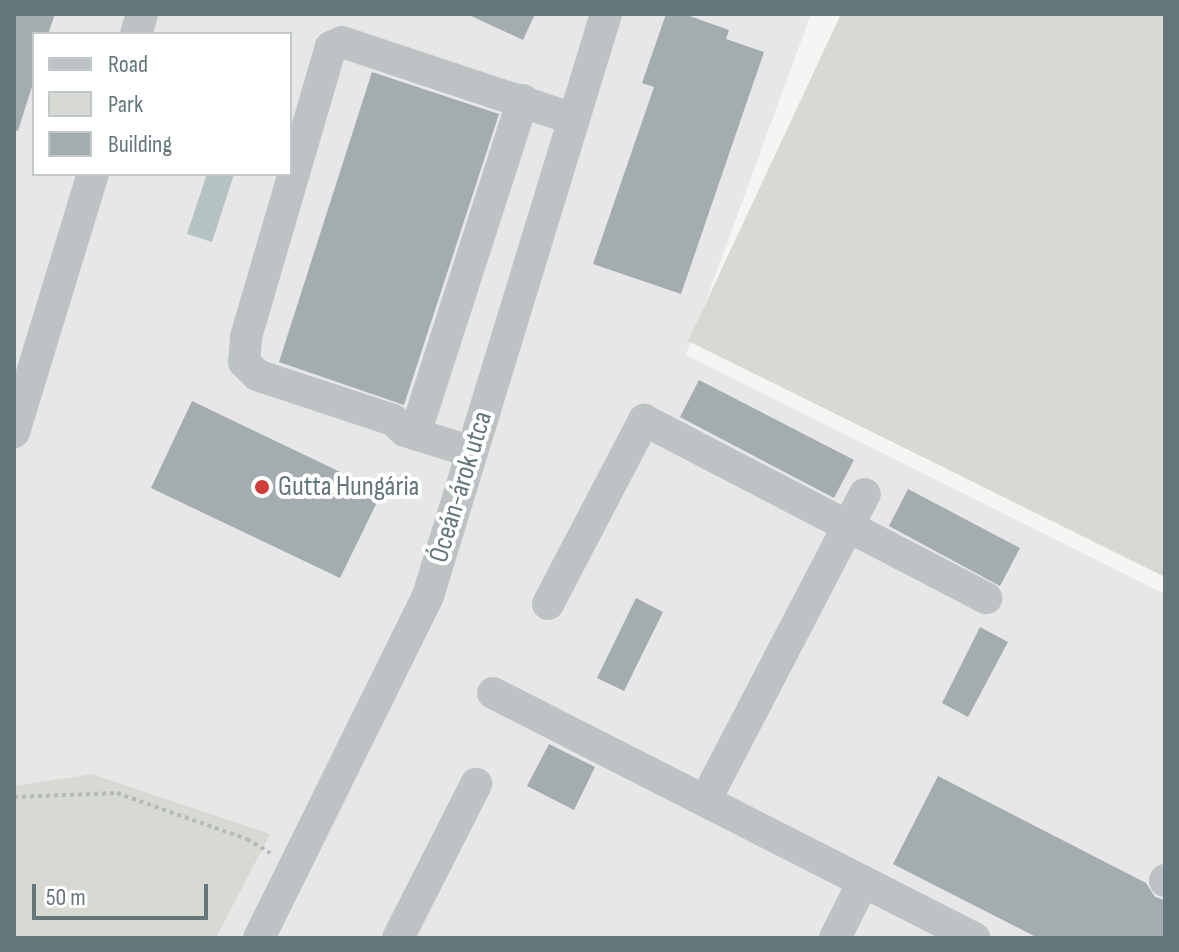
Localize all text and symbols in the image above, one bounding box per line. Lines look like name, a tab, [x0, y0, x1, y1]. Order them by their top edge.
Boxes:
legend	[32, 32, 292, 176]
text: Road	[108, 50, 148, 79]
text: Park	[108, 90, 143, 119]
text: Building	[108, 130, 172, 159]
street label: Óceán-árok utca	[422, 408, 500, 566]
place label: Gutta Hungária	[278, 470, 419, 504]
marker: Gutta Hungária	[253, 478, 271, 496]
scale bar	[36, 868, 212, 918]
text: 50 m	[46, 883, 86, 912]

